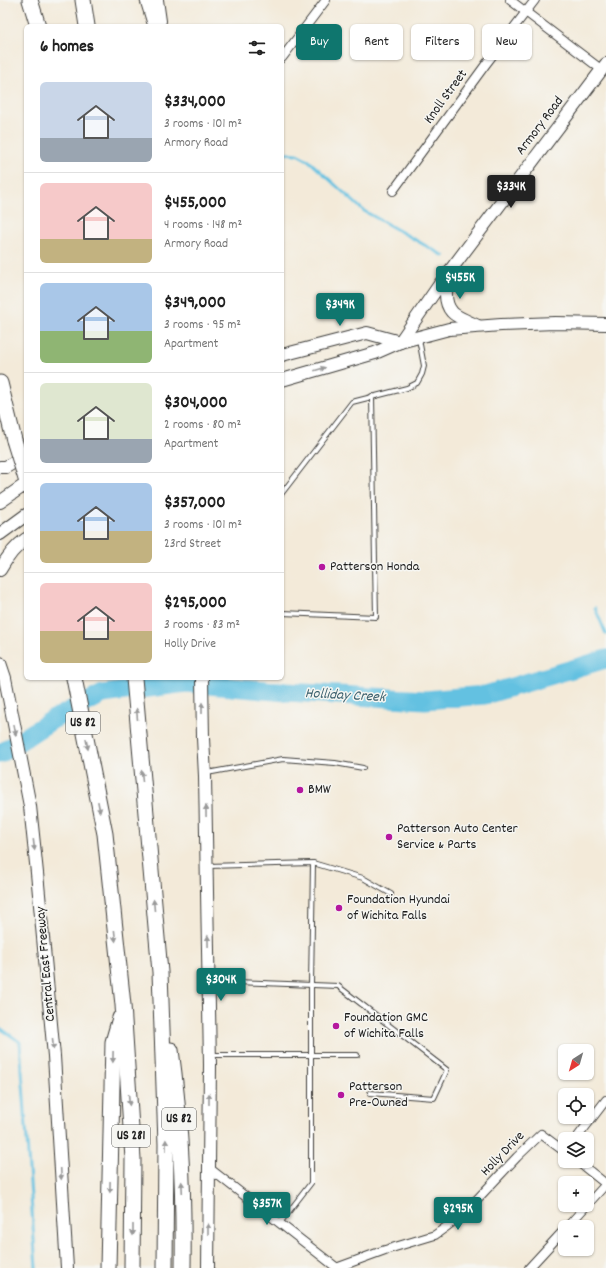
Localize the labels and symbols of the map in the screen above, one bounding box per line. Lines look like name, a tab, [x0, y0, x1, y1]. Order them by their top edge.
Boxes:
street label: Knoll Street	[419, 66, 473, 128]
street label: Armory Road	[511, 92, 569, 160]
pin: $334K	[483, 175, 539, 209]
pin: $455K	[432, 266, 488, 300]
pin: $349K	[312, 293, 368, 327]
one-way arrow	[314, 366, 326, 372]
place label: Patterson Honda	[330, 557, 420, 577]
marker: Patterson Honda	[317, 562, 327, 572]
water label: Holliday Creek	[304, 683, 387, 709]
one-way arrow	[199, 701, 205, 714]
one-way arrow	[134, 708, 141, 720]
road number: US 82	[66, 712, 100, 734]
one-way arrow	[12, 724, 18, 737]
one-way arrow	[84, 738, 90, 750]
one-way arrow	[139, 770, 146, 782]
place label: BMW	[308, 780, 332, 800]
marker: BMW	[295, 785, 305, 795]
one-way arrow	[97, 801, 103, 813]
one-way arrow	[203, 804, 209, 817]
place label: Patterson Auto Center Service & Parts	[397, 819, 519, 855]
marker: Patterson Auto Center Service & Parts	[384, 832, 394, 842]
one-way arrow	[31, 839, 37, 851]
place label: Foundation Hyundai of Wichita Falls	[347, 890, 450, 926]
one-way arrow	[151, 899, 158, 911]
marker: Foundation Hyundai of Wichita Falls	[334, 903, 344, 913]
street label: Central East Freeway	[31, 905, 61, 1022]
one-way arrow	[112, 930, 119, 942]
one-way arrow	[205, 934, 211, 947]
pin: $304K	[193, 968, 249, 1002]
place label: Foundation GMC of Wichita Falls	[344, 1008, 428, 1044]
marker: Foundation GMC of Wichita Falls	[331, 1021, 341, 1031]
one-way arrow	[50, 1038, 57, 1050]
north arrow	[558, 1044, 594, 1080]
one-way arrow	[110, 1051, 116, 1064]
place label: Patterson Pre-Owned	[349, 1077, 408, 1113]
marker: Patterson Pre-Owned	[336, 1090, 346, 1100]
one-way arrow	[206, 1092, 212, 1105]
one-way arrow	[126, 1094, 132, 1107]
road number: US 82	[162, 1108, 196, 1130]
road number: US 281	[112, 1125, 150, 1147]
street label: Holly Drive	[476, 1127, 530, 1181]
one-way arrow	[162, 1139, 169, 1151]
one-way arrow	[58, 1168, 64, 1181]
one-way arrow	[179, 1180, 185, 1193]
one-way arrow	[106, 1181, 113, 1193]
pin: $357K	[239, 1192, 295, 1226]
pin: $295K	[430, 1197, 486, 1231]
one-way arrow	[205, 1222, 211, 1235]
one-way arrow	[130, 1224, 136, 1237]

